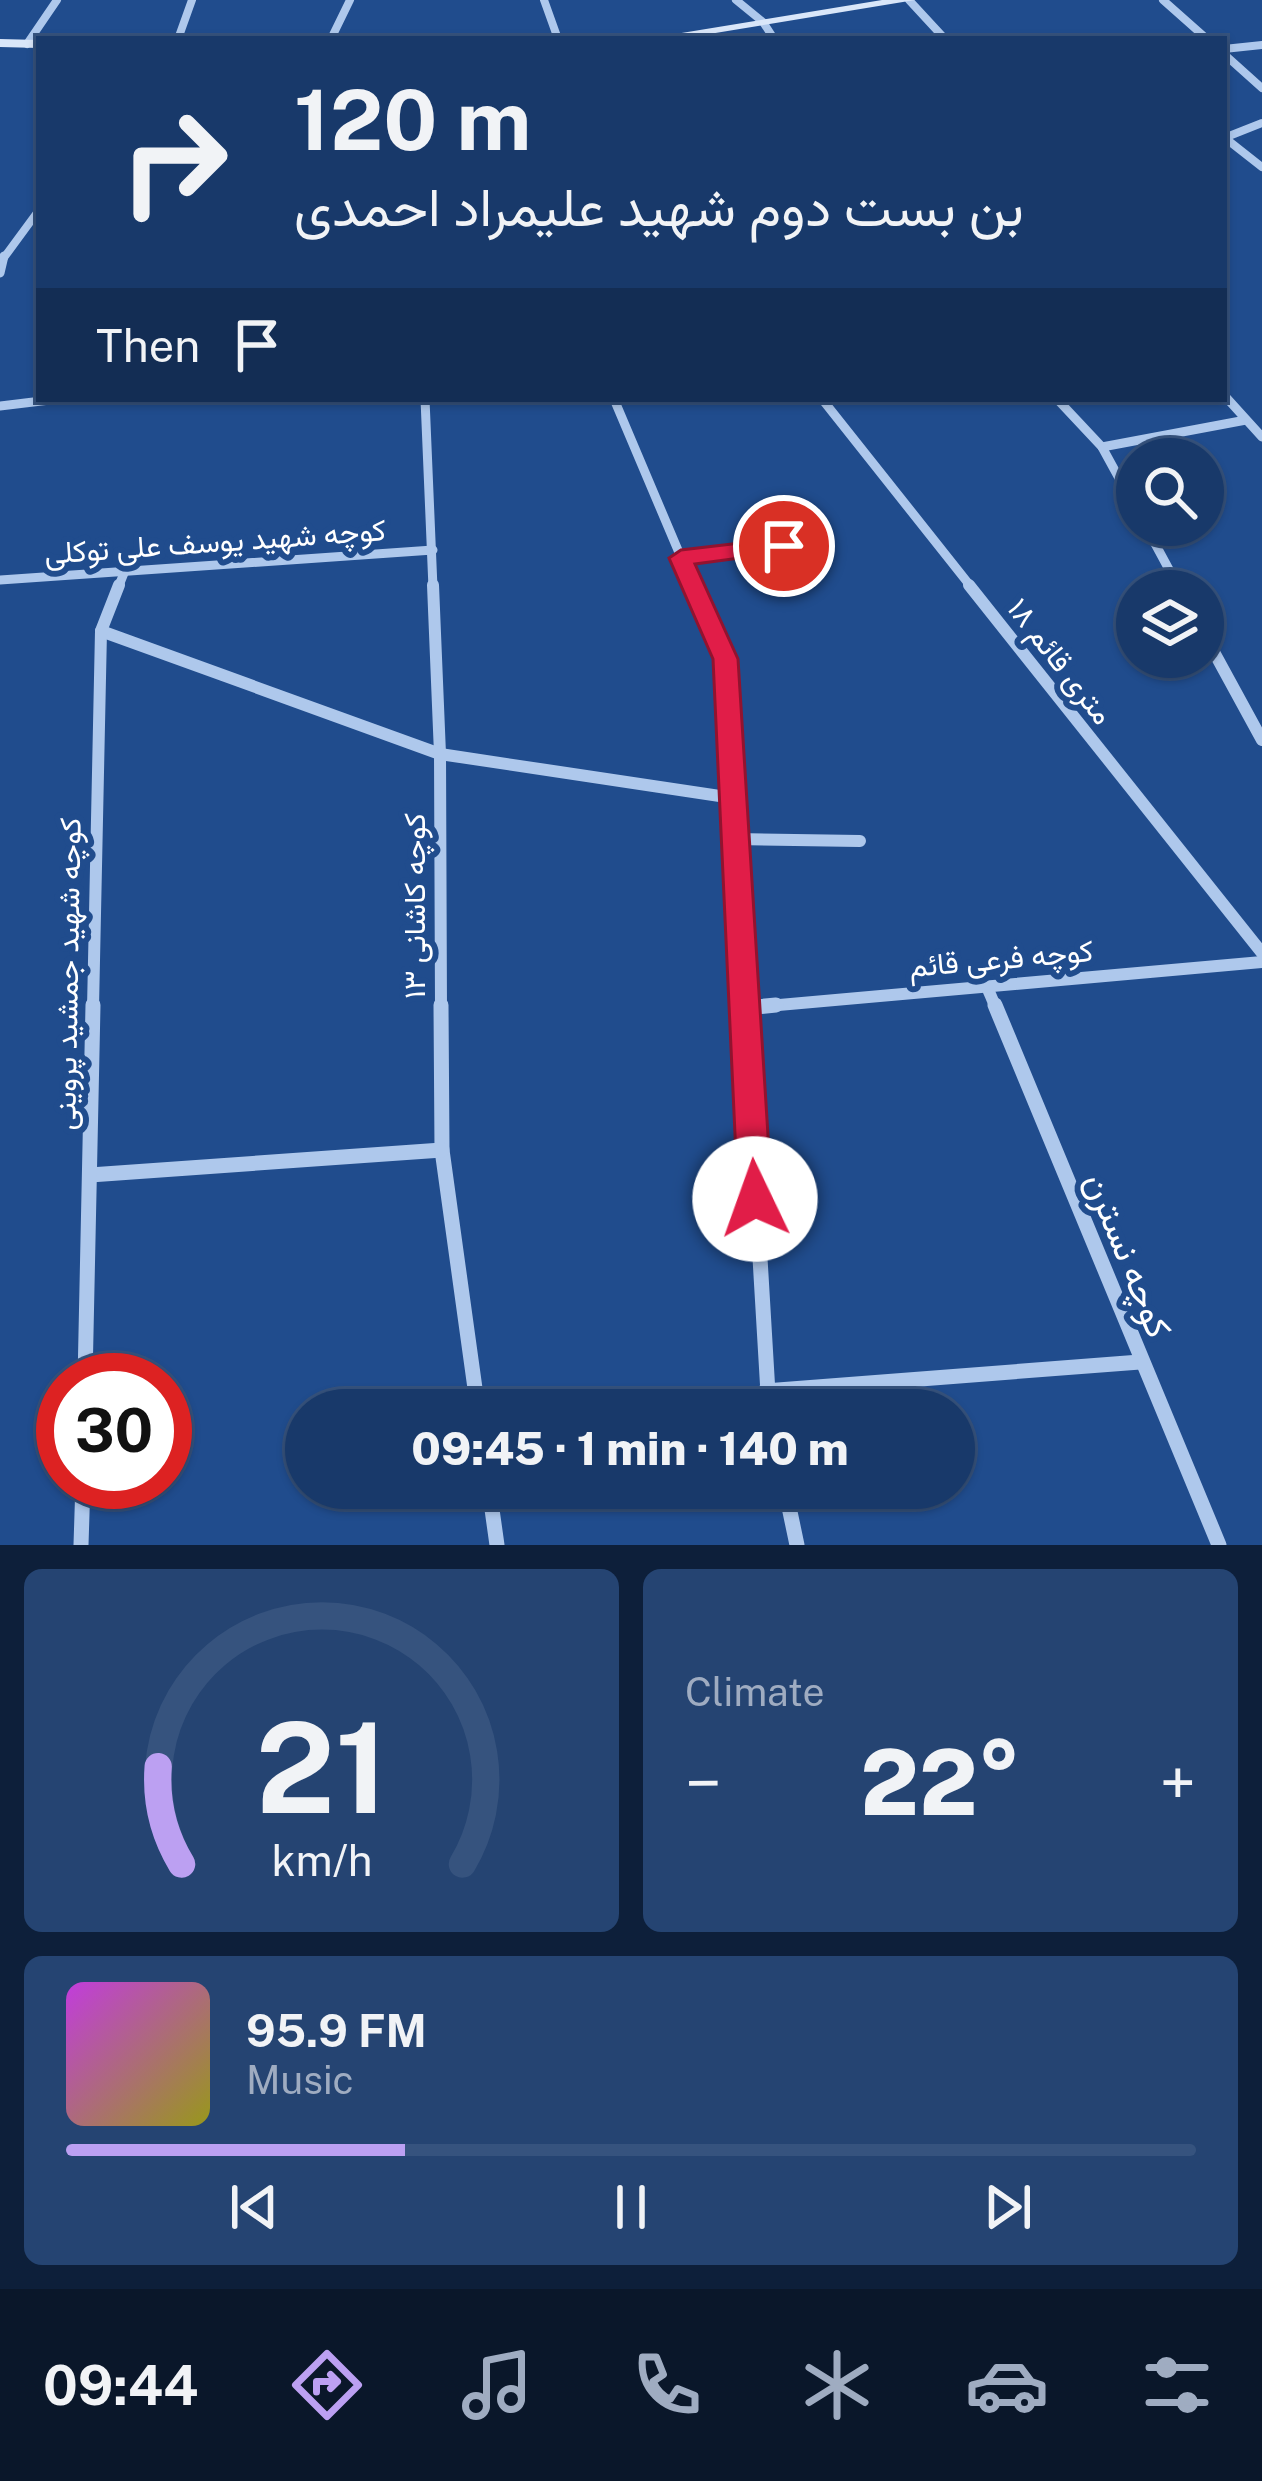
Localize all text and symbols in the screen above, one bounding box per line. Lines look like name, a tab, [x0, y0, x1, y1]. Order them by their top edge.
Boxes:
text: 120 m	[294, 70, 532, 169]
icon: right	[96, 84, 252, 240]
text: بن بست دوم شهید علیمراد احمدی	[294, 175, 1024, 238]
icon: arrive	[224, 312, 290, 378]
text: Then	[96, 319, 200, 372]
map controls	[1116, 438, 1224, 678]
button: search	[1116, 438, 1224, 546]
pin	[733, 495, 835, 597]
street label: کوچه شهید یوسف علی توکلی	[43, 511, 387, 574]
icon: arrive	[751, 513, 817, 579]
button: layers	[1116, 570, 1224, 678]
street label: ۱۸ متری قائم	[999, 591, 1121, 732]
street label: کوچه کاشانی ۱۳	[396, 813, 435, 999]
street label: کوچه شهید جمشید پروینی	[46, 817, 91, 1131]
street label: کوچه فرعی قائم	[907, 932, 1095, 987]
position arrow	[692, 1136, 818, 1262]
street label: کوچه نسترن	[1073, 1166, 1181, 1345]
speed limit sign: 30	[36, 1353, 192, 1509]
text: 09:45 · 1 min · 140 m	[411, 1422, 849, 1475]
text: Climate	[685, 1669, 825, 1715]
text: 21	[255, 1694, 388, 1841]
text: 22°	[860, 1729, 1021, 1835]
text: −	[685, 1744, 722, 1822]
text: +	[1159, 1744, 1196, 1822]
text: km/h	[271, 1834, 372, 1885]
text: 95.9 FM	[246, 2004, 427, 2057]
text: Music	[246, 2057, 354, 2103]
icon: previous	[221, 2174, 287, 2240]
icon: pause	[598, 2174, 664, 2240]
icon: next	[975, 2174, 1041, 2240]
icon: directions	[285, 2343, 369, 2427]
icon: music	[455, 2343, 539, 2427]
icon: phone	[625, 2343, 709, 2427]
icon: climate	[795, 2343, 879, 2427]
icon: car	[965, 2343, 1049, 2427]
icon: filters	[1135, 2343, 1219, 2427]
text: 09:44	[43, 2354, 198, 2417]

